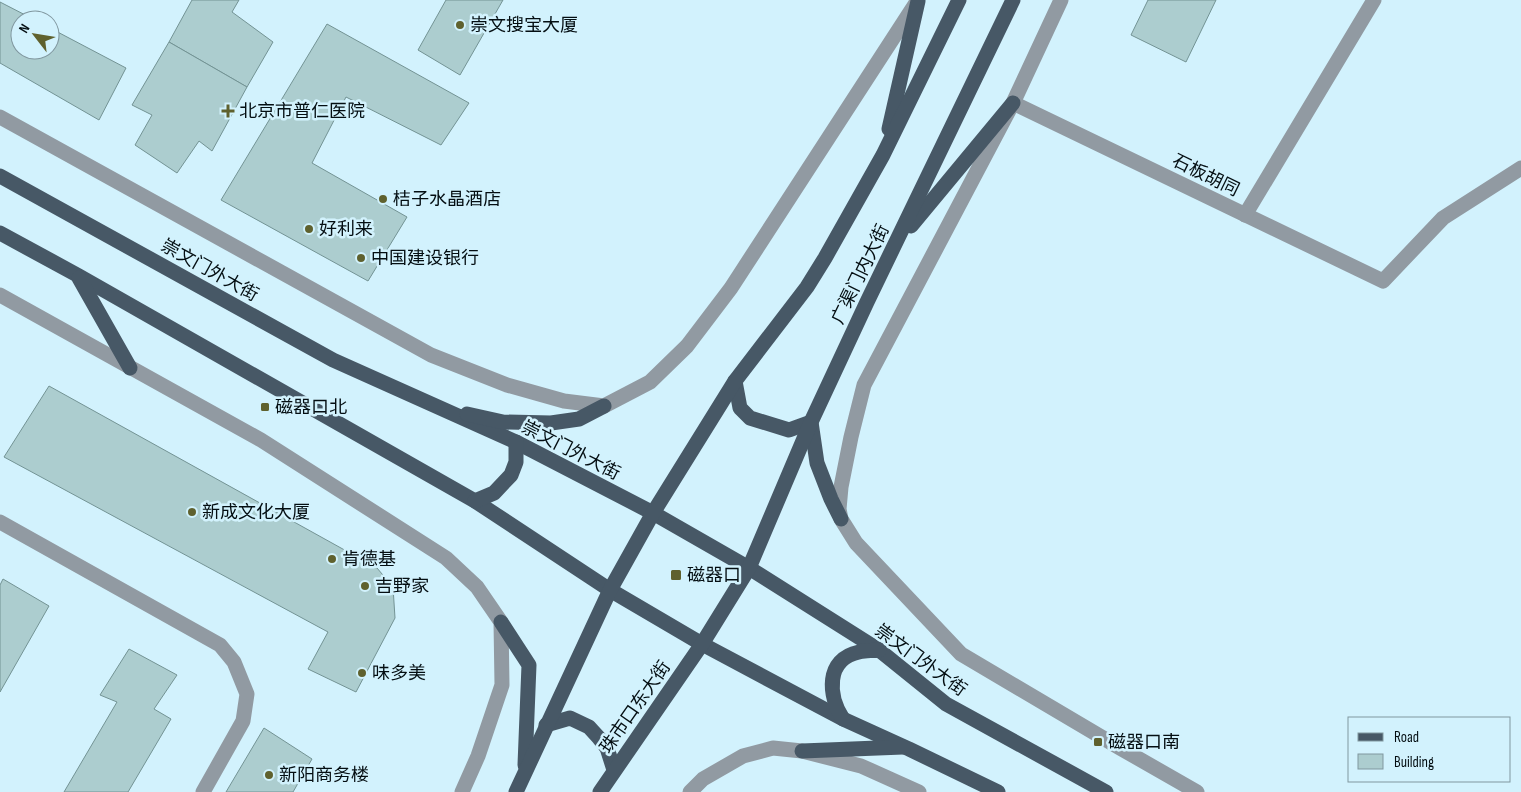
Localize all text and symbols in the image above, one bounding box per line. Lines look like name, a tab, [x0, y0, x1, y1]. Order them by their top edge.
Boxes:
north arrow	[10, 10, 60, 60]
place label: 崇文搜宝大厦	[470, 15, 578, 36]
marker: 崇文搜宝大厦	[454, 19, 466, 31]
text: N	[15, 21, 33, 36]
place label: 北京市普仁医院	[239, 101, 365, 122]
marker: 北京市普仁医院	[221, 104, 235, 118]
street label: 石板胡同	[1169, 150, 1243, 201]
place label: 桔子水晶酒店	[393, 189, 501, 210]
marker: 桔子水晶酒店	[377, 193, 389, 205]
place label: 好利来	[319, 219, 373, 240]
street label: 广渠门内大街	[827, 221, 894, 327]
marker: 好利来	[303, 223, 315, 235]
street label: 崇文门外大街	[157, 235, 262, 306]
place label: 中国建设银行	[371, 248, 479, 269]
marker: 中国建设银行	[355, 252, 367, 264]
place label: 磁器口北	[275, 397, 347, 418]
marker: 磁器口北	[259, 401, 271, 413]
street label: 崇文门外大街	[518, 417, 624, 484]
place label: 新成文化大厦	[202, 502, 310, 523]
marker: 新成文化大厦	[186, 506, 198, 518]
place label: 肯德基	[342, 549, 396, 570]
marker: 肯德基	[326, 553, 338, 565]
place label: 磁器口	[687, 565, 741, 586]
marker: 磁器口	[669, 568, 683, 582]
place label: 吉野家	[375, 576, 429, 597]
marker: 吉野家	[359, 580, 371, 592]
street label: 崇文门外大街	[871, 620, 971, 701]
street label: 珠市口东大街	[596, 657, 675, 758]
place label: 味多美	[372, 663, 426, 684]
marker: 味多美	[356, 667, 368, 679]
legend	[1348, 717, 1511, 782]
text: Road	[1394, 728, 1419, 747]
place label: 磁器口南	[1108, 732, 1180, 753]
marker: 磁器口南	[1092, 736, 1104, 748]
text: Building	[1394, 753, 1434, 772]
place label: 新阳商务楼	[279, 765, 369, 786]
marker: 新阳商务楼	[263, 769, 275, 781]

